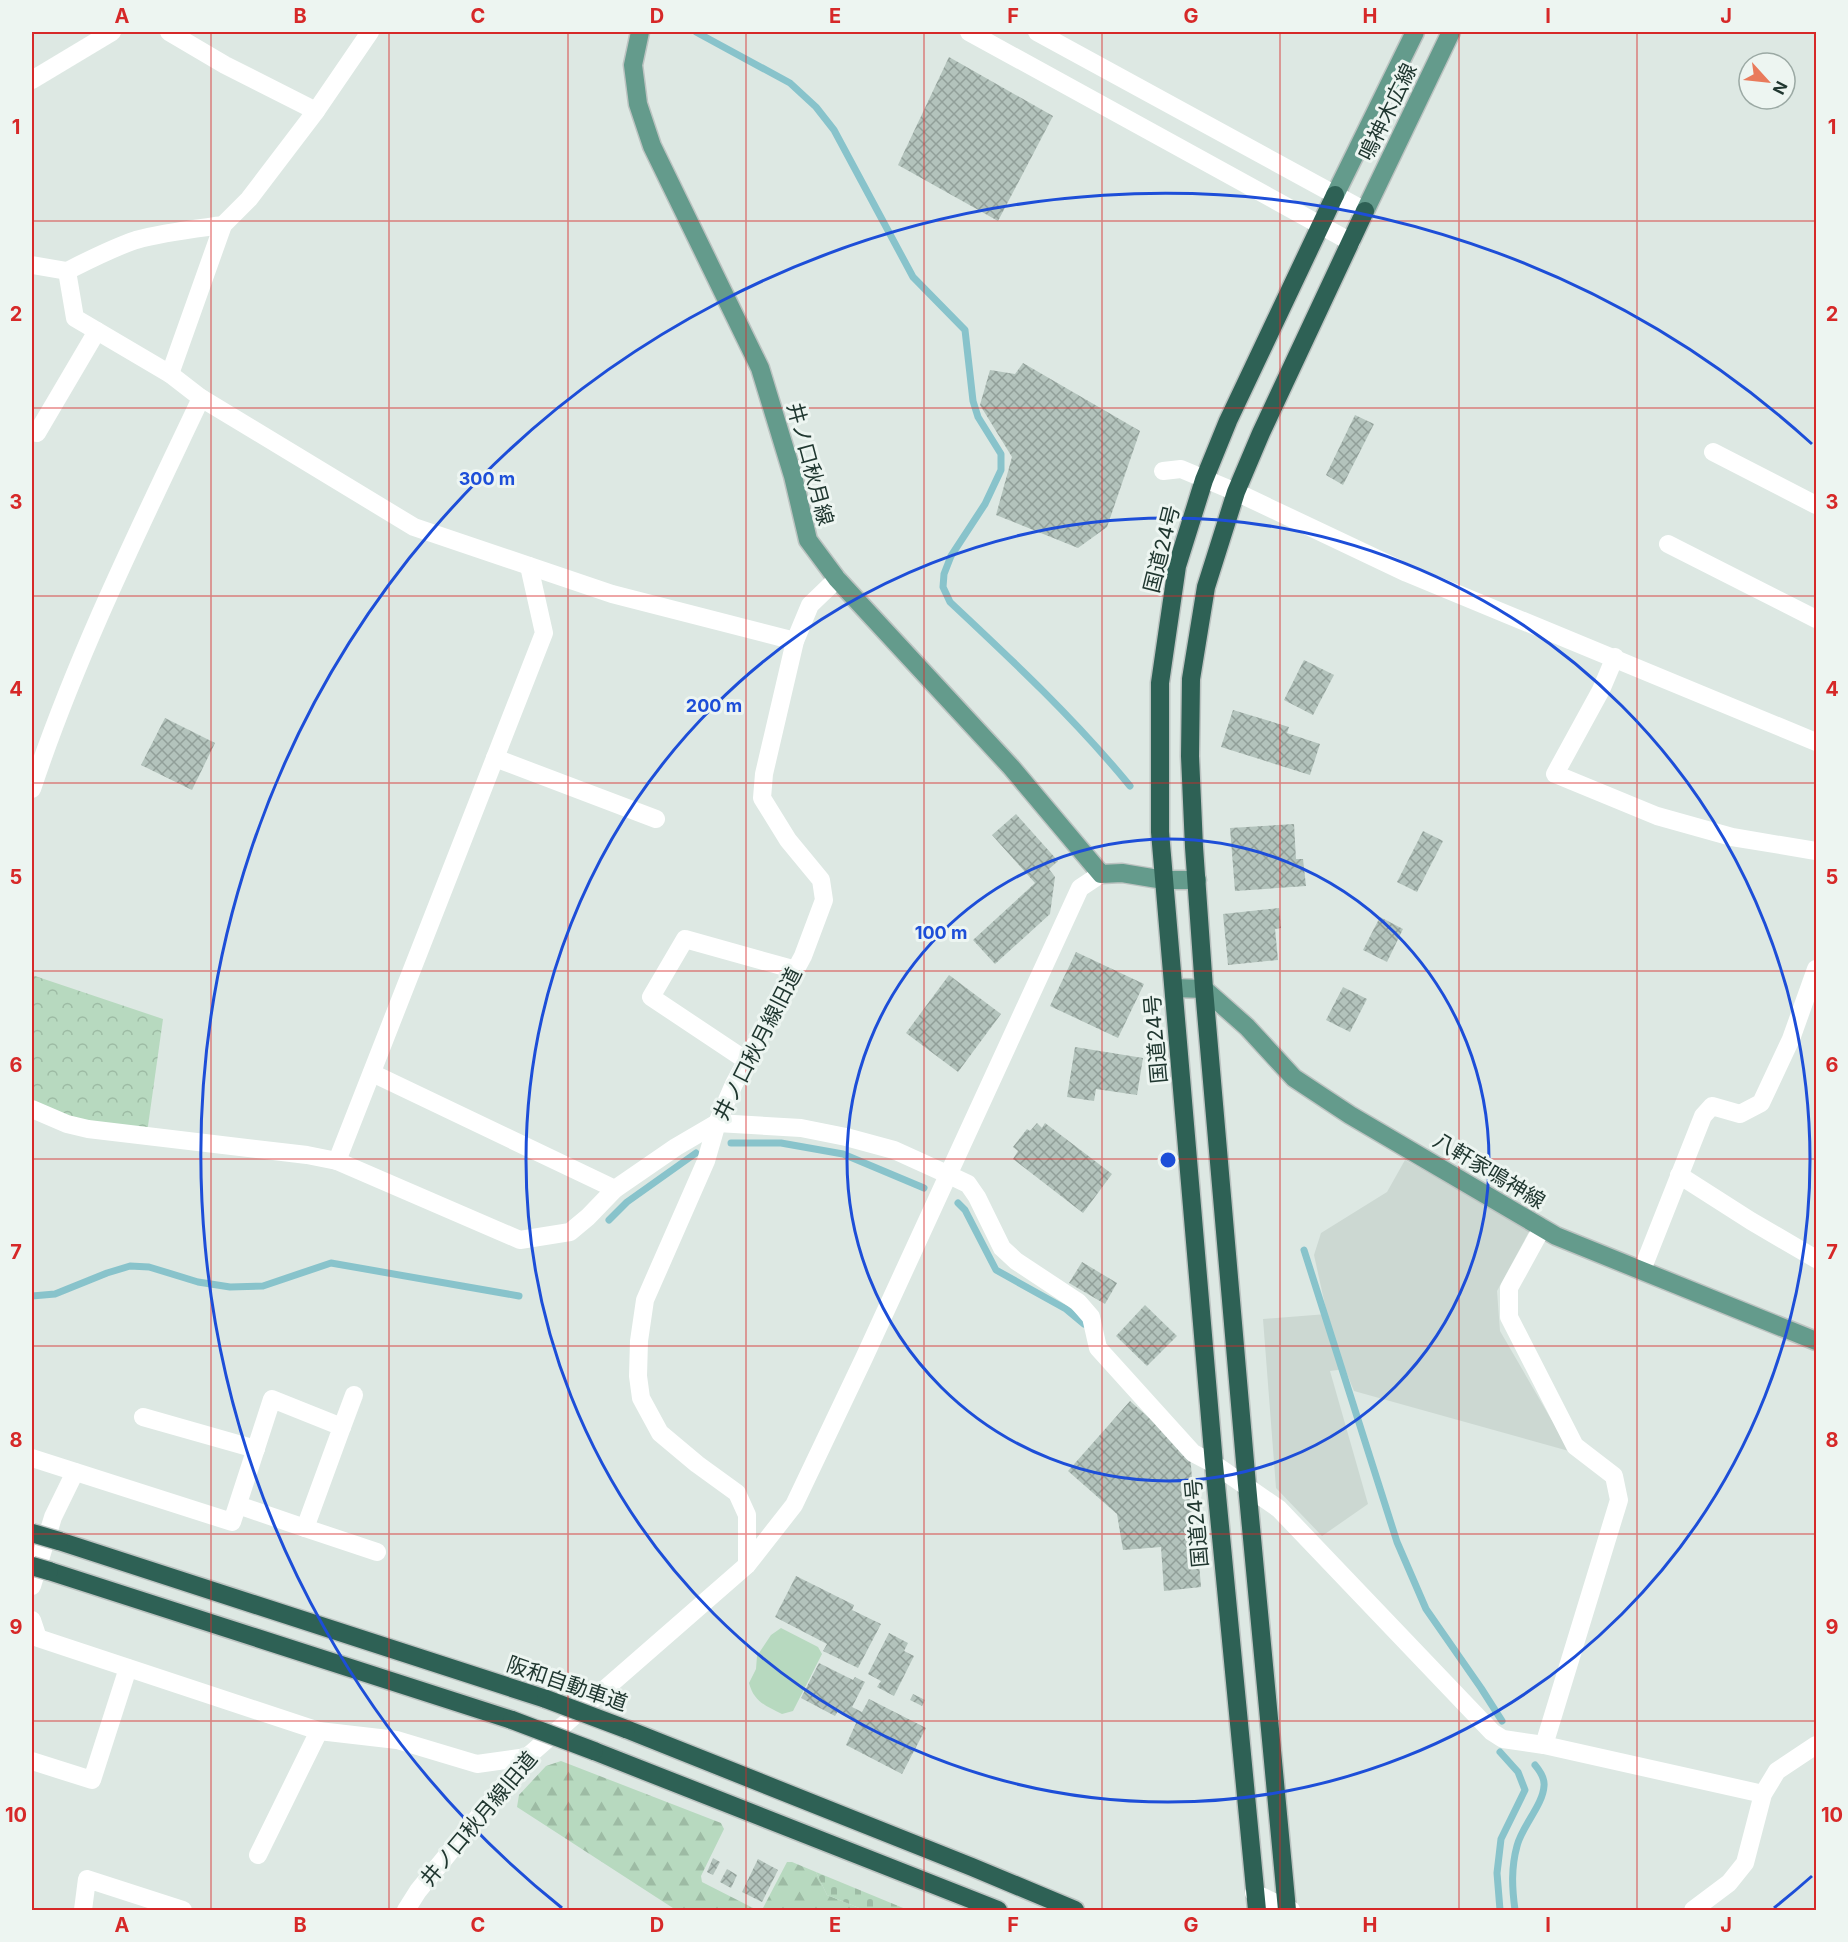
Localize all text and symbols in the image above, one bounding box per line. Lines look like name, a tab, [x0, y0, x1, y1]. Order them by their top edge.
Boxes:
text: A	[115, 4, 130, 28]
text: B	[293, 4, 307, 28]
text: C	[471, 4, 485, 28]
text: D	[650, 4, 664, 28]
text: E	[829, 4, 841, 28]
text: F	[1007, 4, 1019, 28]
text: G	[1183, 4, 1199, 28]
text: H	[1363, 4, 1377, 28]
text: I	[1545, 4, 1551, 28]
text: J	[1720, 4, 1732, 28]
north arrow	[1737, 51, 1797, 111]
street label: 鳴神木広線	[1353, 59, 1422, 164]
text: N	[1769, 78, 1792, 98]
text: 1	[12, 115, 20, 139]
text: 1	[1828, 115, 1836, 139]
text: 2	[10, 302, 22, 326]
text: 2	[1826, 302, 1838, 326]
street label: 井ノ口秋月線	[782, 400, 839, 528]
text: 300 m	[459, 468, 515, 489]
text: 3	[10, 490, 22, 514]
text: 3	[1826, 490, 1838, 514]
street label: 国道24号	[1139, 503, 1184, 595]
text: 4	[9, 677, 23, 701]
text: 4	[1825, 677, 1839, 701]
text: 200 m	[686, 695, 742, 716]
text: 5	[10, 865, 22, 889]
text: 5	[1826, 865, 1838, 889]
text: 100 m	[915, 922, 967, 943]
street label: 井ノ口秋月線旧道	[708, 963, 807, 1124]
street label: 国道24号	[1139, 994, 1172, 1084]
text: 6	[10, 1053, 23, 1077]
text: 6	[1826, 1053, 1839, 1077]
street label: 八軒家鳴神線	[1429, 1127, 1550, 1214]
centre of rings	[1158, 1150, 1178, 1170]
text: 7	[10, 1240, 22, 1264]
text: 7	[1826, 1240, 1838, 1264]
text: 8	[9, 1428, 23, 1452]
text: 8	[1825, 1428, 1839, 1452]
street label: 国道24号	[1180, 1478, 1213, 1568]
text: 9	[10, 1615, 23, 1639]
text: 9	[1826, 1615, 1839, 1639]
street label: 阪和自動車道	[504, 1651, 631, 1716]
street label: 井ノ口秋月線旧道	[415, 1746, 542, 1891]
text: 10	[5, 1803, 27, 1827]
text: 10	[1821, 1803, 1843, 1827]
text: A	[115, 1913, 130, 1937]
text: B	[293, 1913, 307, 1937]
text: C	[471, 1913, 485, 1937]
text: D	[650, 1913, 664, 1937]
text: E	[829, 1913, 841, 1937]
text: F	[1007, 1913, 1019, 1937]
text: G	[1183, 1913, 1199, 1937]
text: H	[1363, 1913, 1377, 1937]
text: I	[1545, 1913, 1551, 1937]
text: J	[1720, 1913, 1732, 1937]

